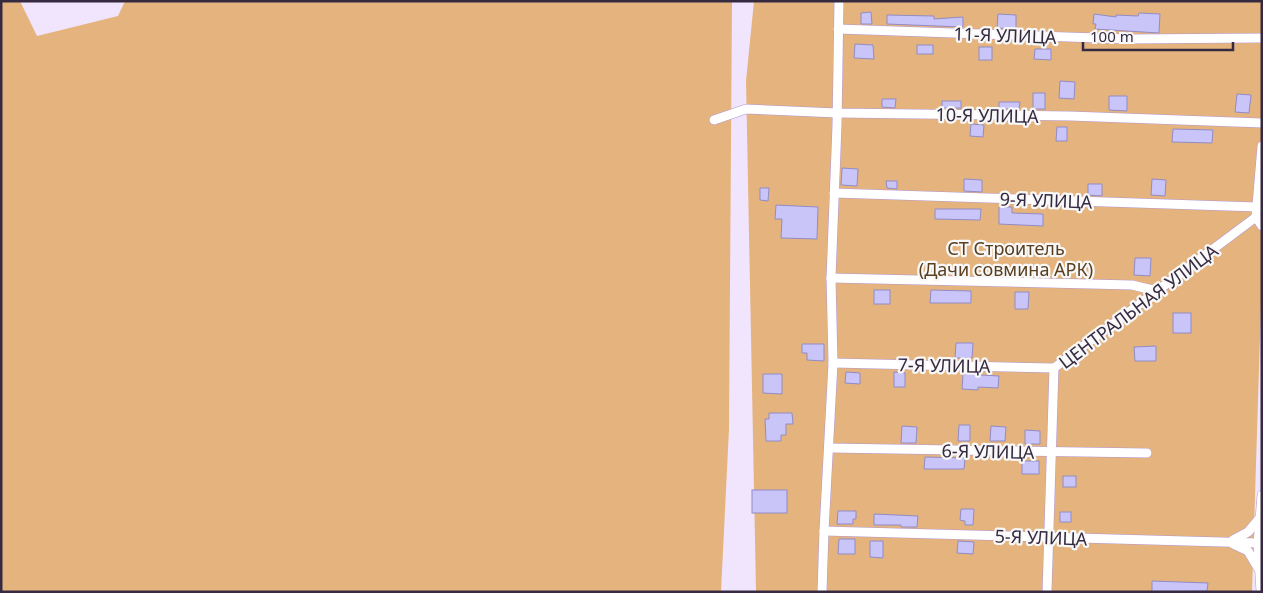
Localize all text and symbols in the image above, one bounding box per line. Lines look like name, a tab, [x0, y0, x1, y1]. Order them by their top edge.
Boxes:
scale bar	[1083, 20, 1233, 52]
street label: 11-Я УЛИЦА	[953, 21, 1057, 49]
text: 100 m	[1090, 26, 1134, 46]
street label: 10-Я УЛИЦА	[935, 102, 1039, 128]
street label: 9-Я УЛИЦА	[999, 186, 1093, 214]
park label: СТ Строитель (Дачи совмина АРК)	[919, 236, 1093, 281]
street label: ЦЕНТРАЛЬНАЯ УЛИЦА	[1054, 238, 1223, 374]
street label: 7-Я УЛИЦА	[897, 352, 991, 378]
street label: 6-Я УЛИЦА	[941, 438, 1035, 464]
street label: 5-Я УЛИЦА	[994, 523, 1088, 551]

